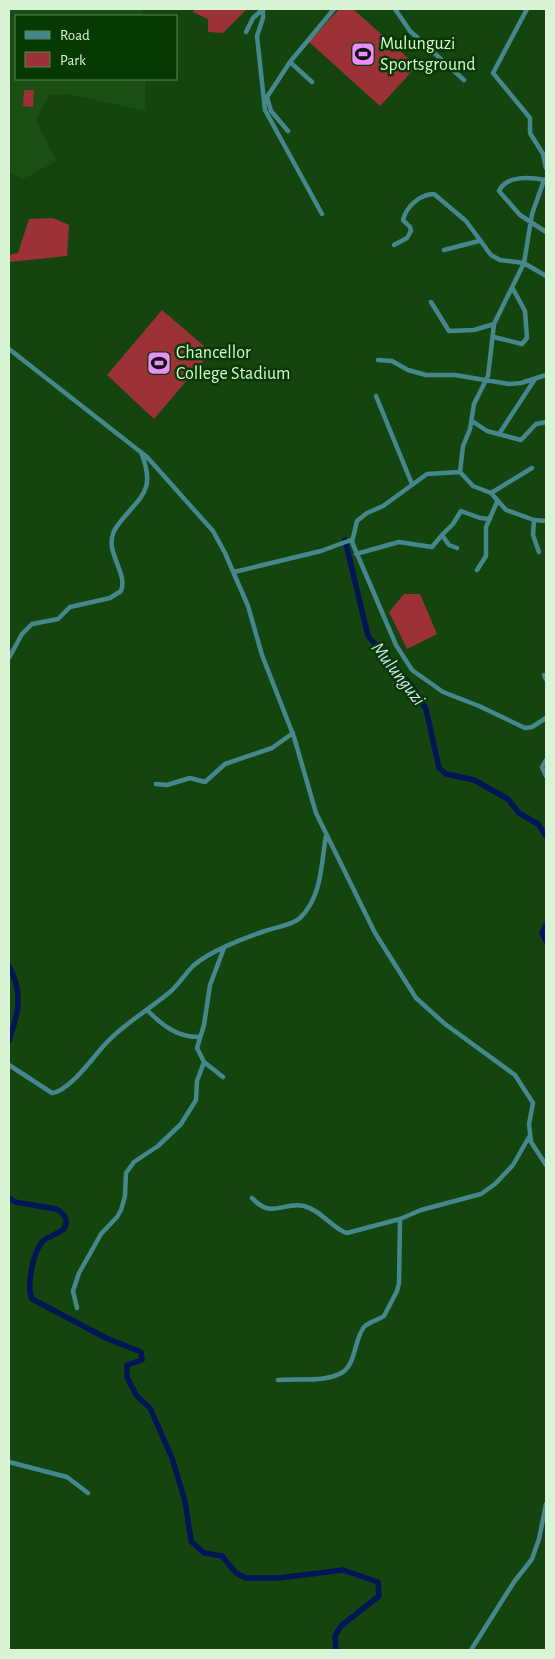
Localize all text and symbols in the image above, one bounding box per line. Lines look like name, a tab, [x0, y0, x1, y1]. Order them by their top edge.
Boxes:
legend	[15, 15, 178, 80]
text: Road	[60, 28, 90, 43]
place label: Mulunguzi Sportsground	[380, 35, 476, 74]
sports icon: Mulunguzi Sportsground	[350, 41, 376, 67]
text: Park	[60, 53, 86, 68]
place label: Chancellor College Stadium	[176, 344, 291, 383]
sports icon: Chancellor College Stadium	[146, 350, 172, 376]
water label: Mulunguzi	[368, 639, 428, 709]

